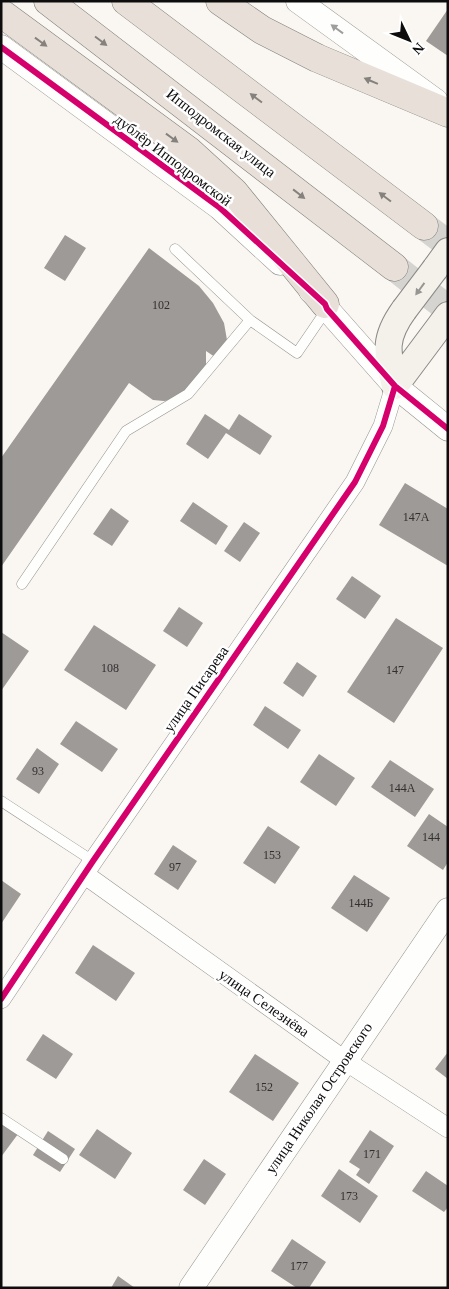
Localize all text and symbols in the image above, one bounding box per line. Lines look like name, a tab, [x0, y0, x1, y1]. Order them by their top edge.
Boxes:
north arrow	[384, 15, 434, 65]
one-way arrow	[330, 24, 344, 34]
one-way arrow	[34, 36, 47, 47]
one-way arrow	[94, 36, 108, 46]
text: N	[409, 40, 427, 57]
one-way arrow	[363, 77, 378, 84]
street label: Ипподромская улица	[163, 85, 279, 181]
one-way arrow	[250, 93, 263, 104]
street label: дублёр Ипподромской	[111, 111, 235, 209]
one-way arrow	[165, 133, 179, 143]
one-way arrow	[292, 188, 305, 199]
one-way arrow	[379, 191, 392, 202]
one-way arrow	[415, 282, 425, 296]
house number: 102	[152, 298, 170, 312]
house number: 147А	[403, 510, 430, 524]
street label: улица Писарева	[161, 643, 232, 735]
house number: 108	[101, 661, 119, 675]
house number: 147	[386, 663, 404, 677]
house number: 93	[32, 764, 44, 778]
house number: 144А	[389, 781, 416, 795]
house number: 144	[422, 830, 440, 844]
house number: 153	[263, 848, 281, 862]
house number: 97	[169, 860, 181, 874]
house number: 144Б	[349, 896, 374, 910]
street label: улица Селезнёва	[216, 966, 312, 1040]
street label: улица Николая Островского	[262, 1020, 376, 1176]
house number: 152	[255, 1080, 273, 1094]
house number: 171	[363, 1147, 381, 1161]
house number: 173	[340, 1189, 358, 1203]
house number: 177	[290, 1259, 308, 1273]

